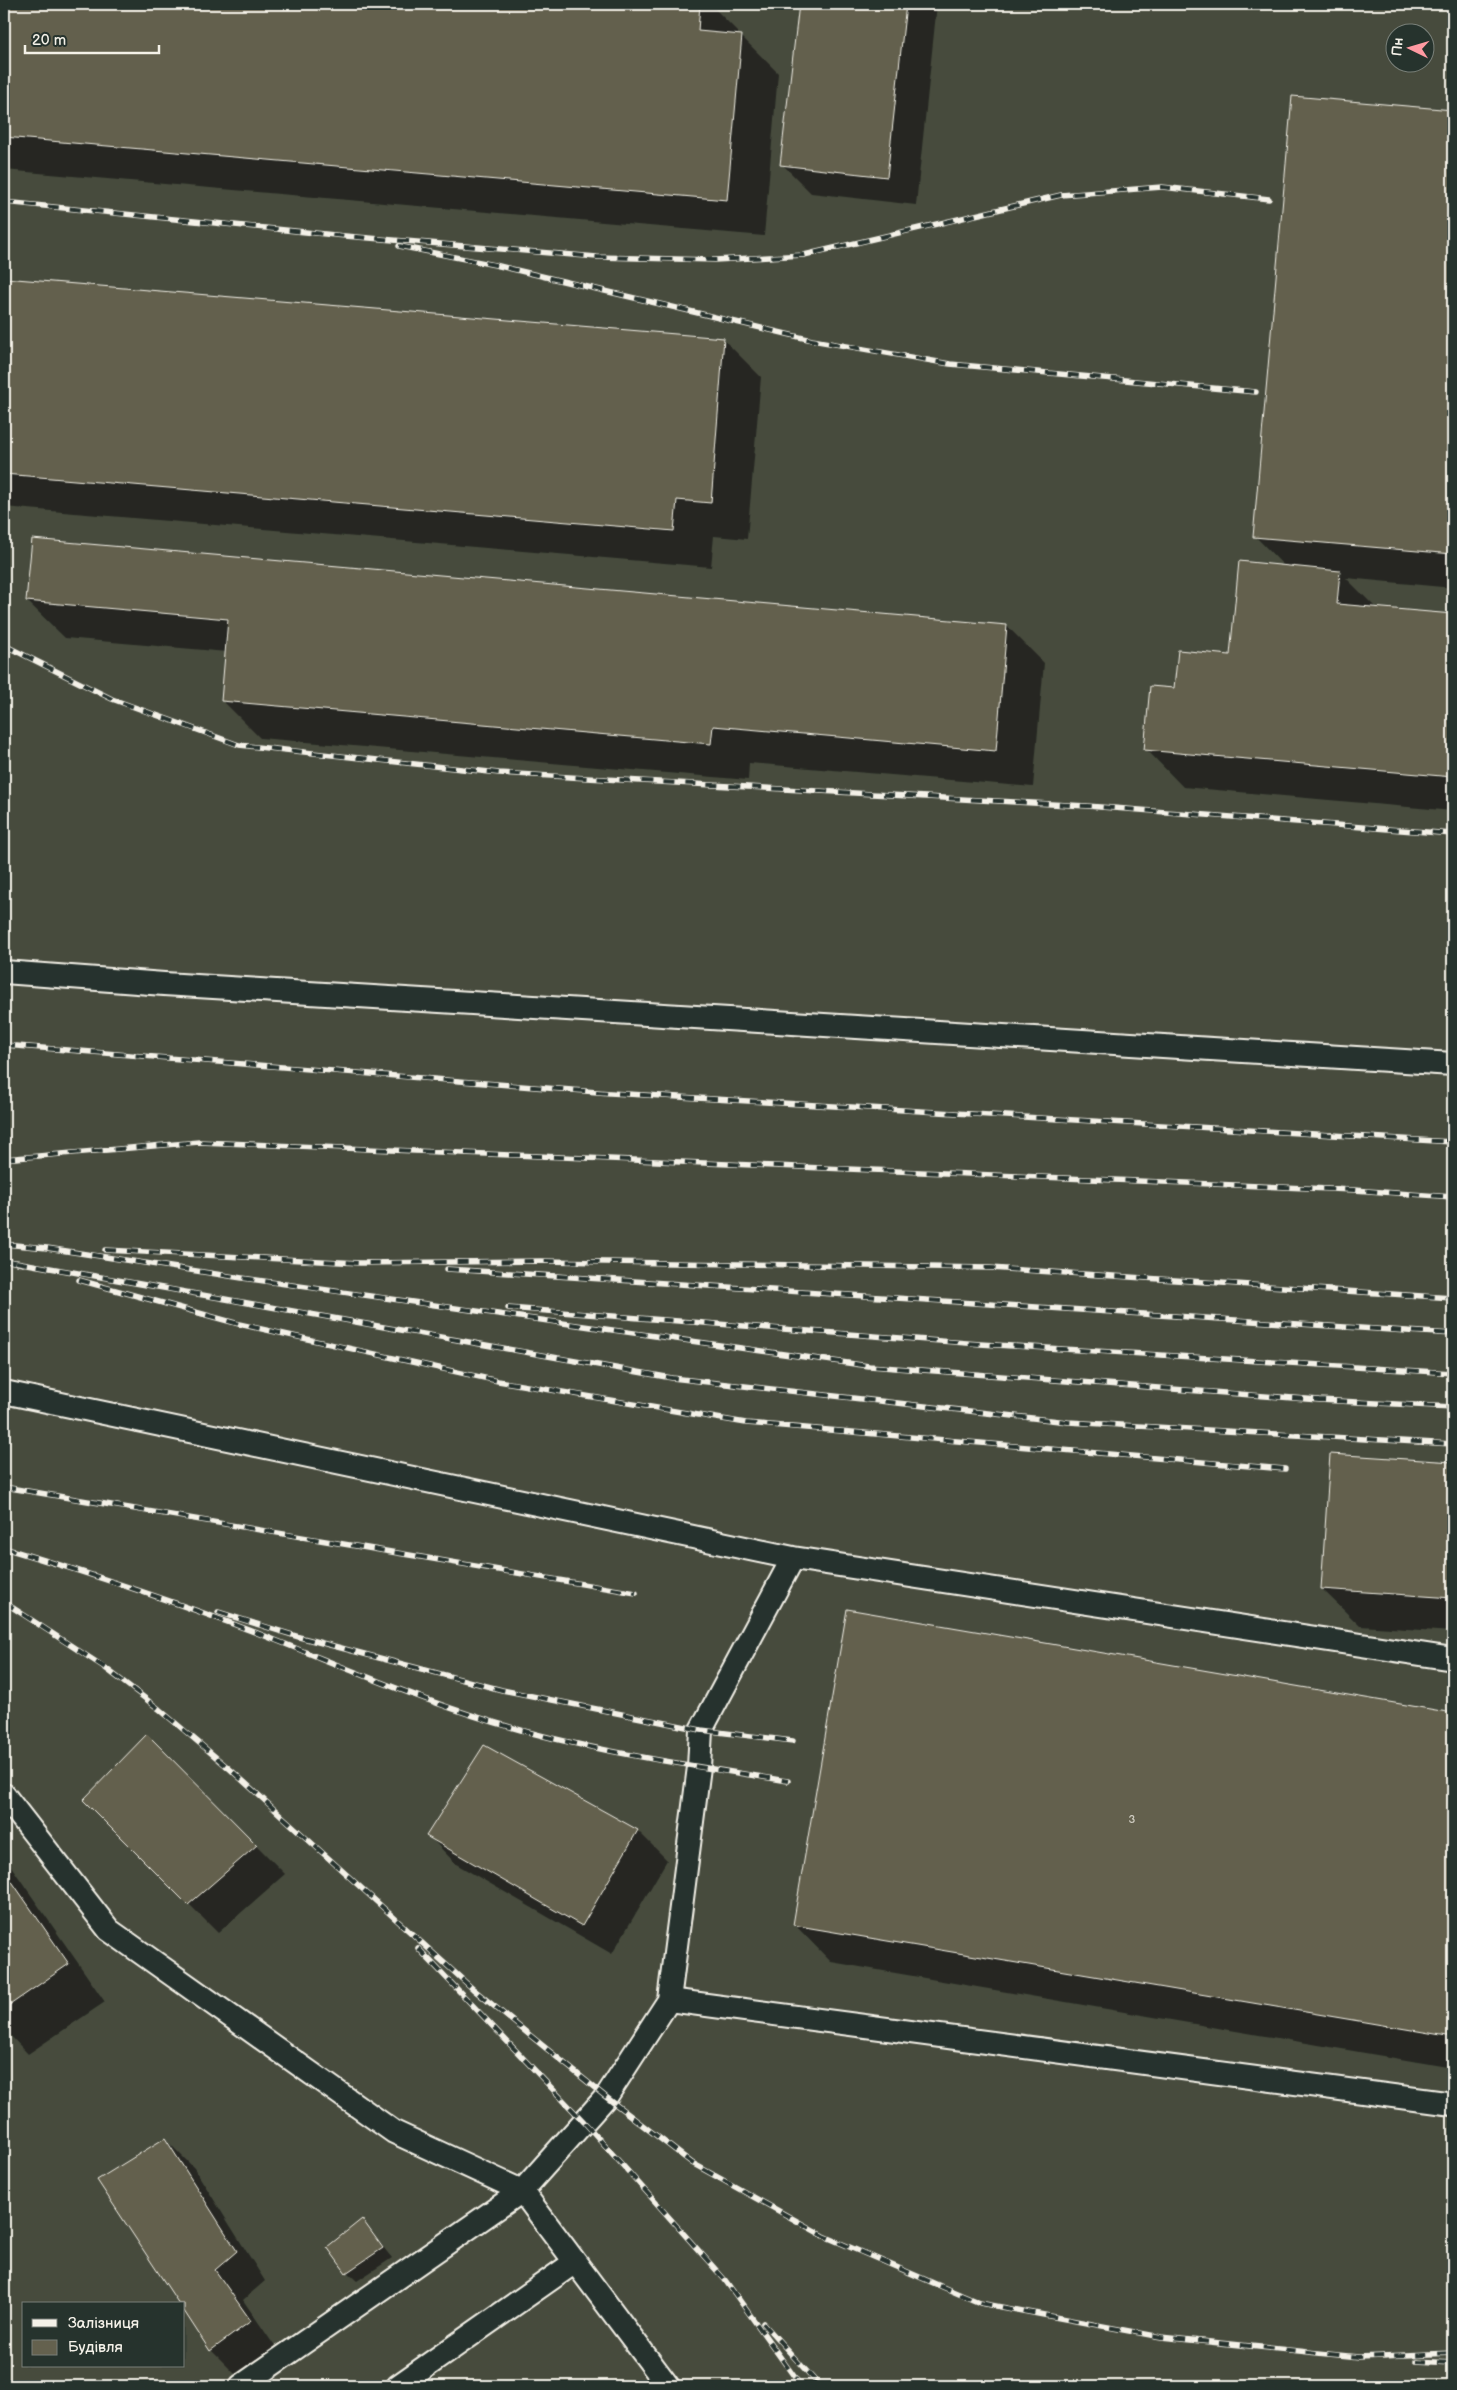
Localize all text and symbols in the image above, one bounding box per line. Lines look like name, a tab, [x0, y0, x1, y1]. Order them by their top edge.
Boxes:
scale bar	[25, 22, 159, 54]
north arrow	[1384, 22, 1434, 72]
text: 20 m	[32, 31, 66, 50]
text: Пн	[1388, 37, 1407, 57]
house number: 3	[1129, 1813, 1136, 1826]
legend	[22, 2302, 185, 2368]
text: Залізниця	[68, 2314, 139, 2333]
text: Будівля	[68, 2338, 123, 2357]

